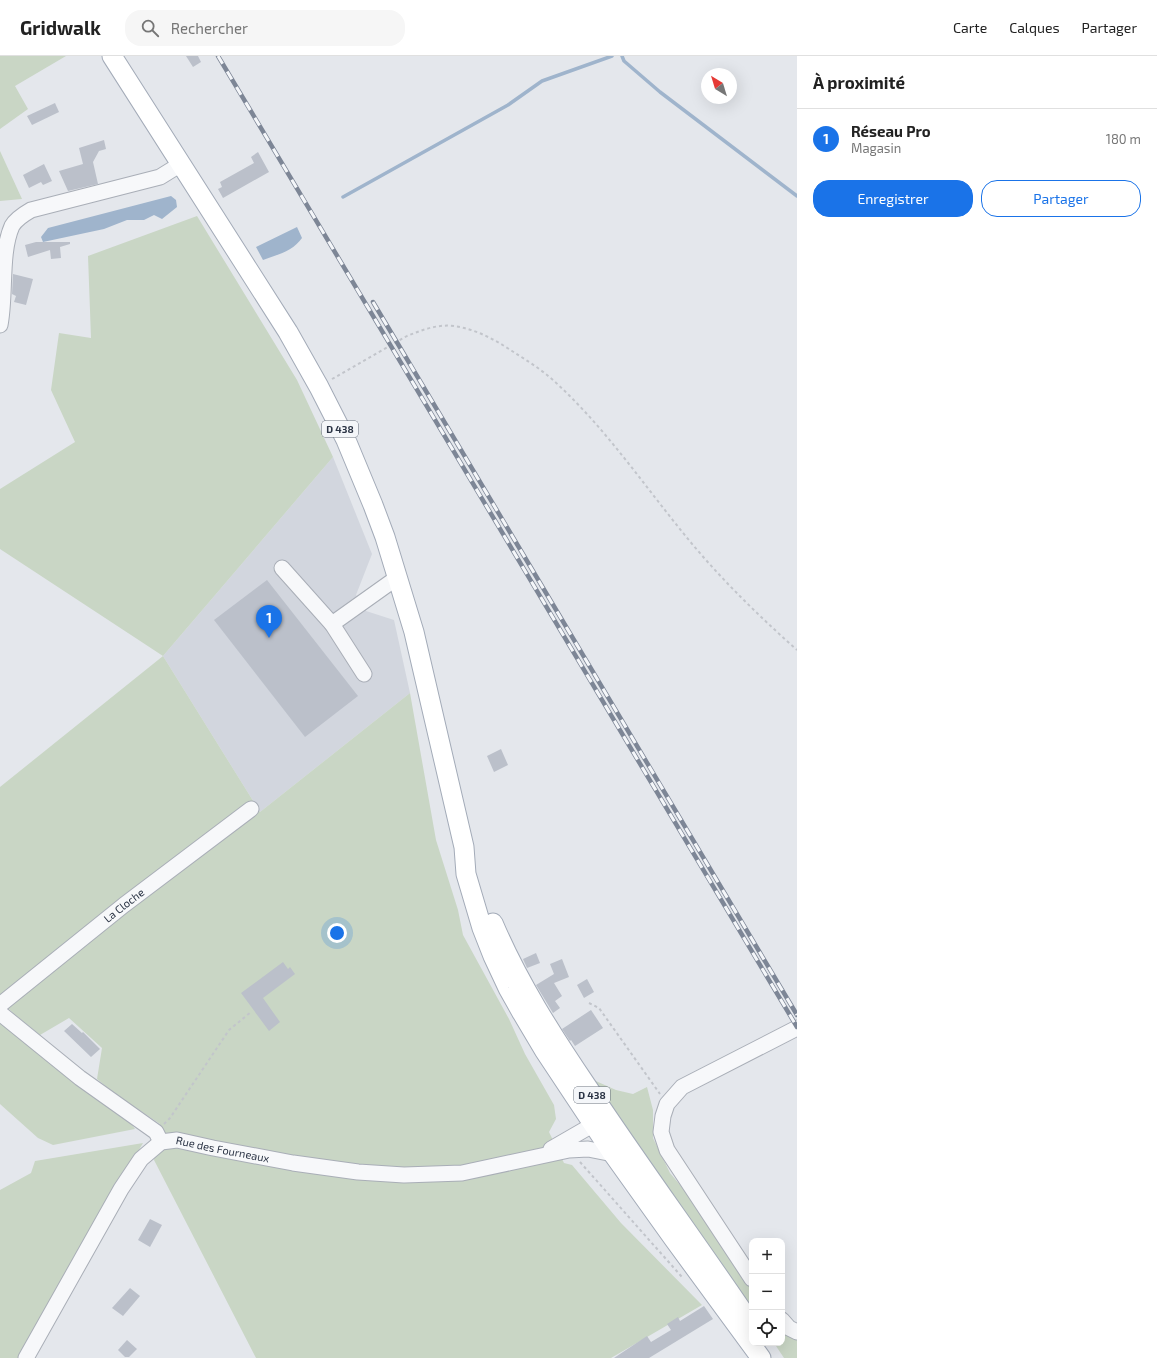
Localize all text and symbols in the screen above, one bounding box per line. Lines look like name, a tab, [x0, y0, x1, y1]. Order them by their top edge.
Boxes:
search box	[125, 10, 405, 46]
text: Gridwalk	[20, 16, 101, 39]
icon: search	[139, 17, 161, 39]
text: Rechercher	[171, 19, 248, 37]
text: Carte	[953, 19, 987, 36]
text: Calques	[1009, 19, 1060, 36]
text: Partager	[1082, 19, 1137, 36]
north arrow	[701, 68, 737, 104]
text: À proximité	[813, 72, 905, 92]
text: Réseau Pro	[851, 122, 931, 140]
text: 1	[823, 131, 829, 147]
text: 180 m	[1106, 131, 1141, 147]
text: Magasin	[851, 140, 901, 156]
button: Enregistrer	[813, 180, 973, 217]
button: Partager	[981, 180, 1141, 217]
road number: D 438	[322, 421, 358, 437]
pin: 1	[256, 605, 282, 638]
street label: La Cloche	[101, 885, 146, 925]
your location	[327, 923, 347, 943]
road number: D 438	[574, 1087, 610, 1103]
street label: Rue des Fourneaux	[175, 1133, 271, 1164]
map controls	[749, 1238, 785, 1346]
button: +	[749, 1238, 785, 1274]
button: −	[749, 1274, 785, 1310]
button: locate	[749, 1310, 785, 1346]

